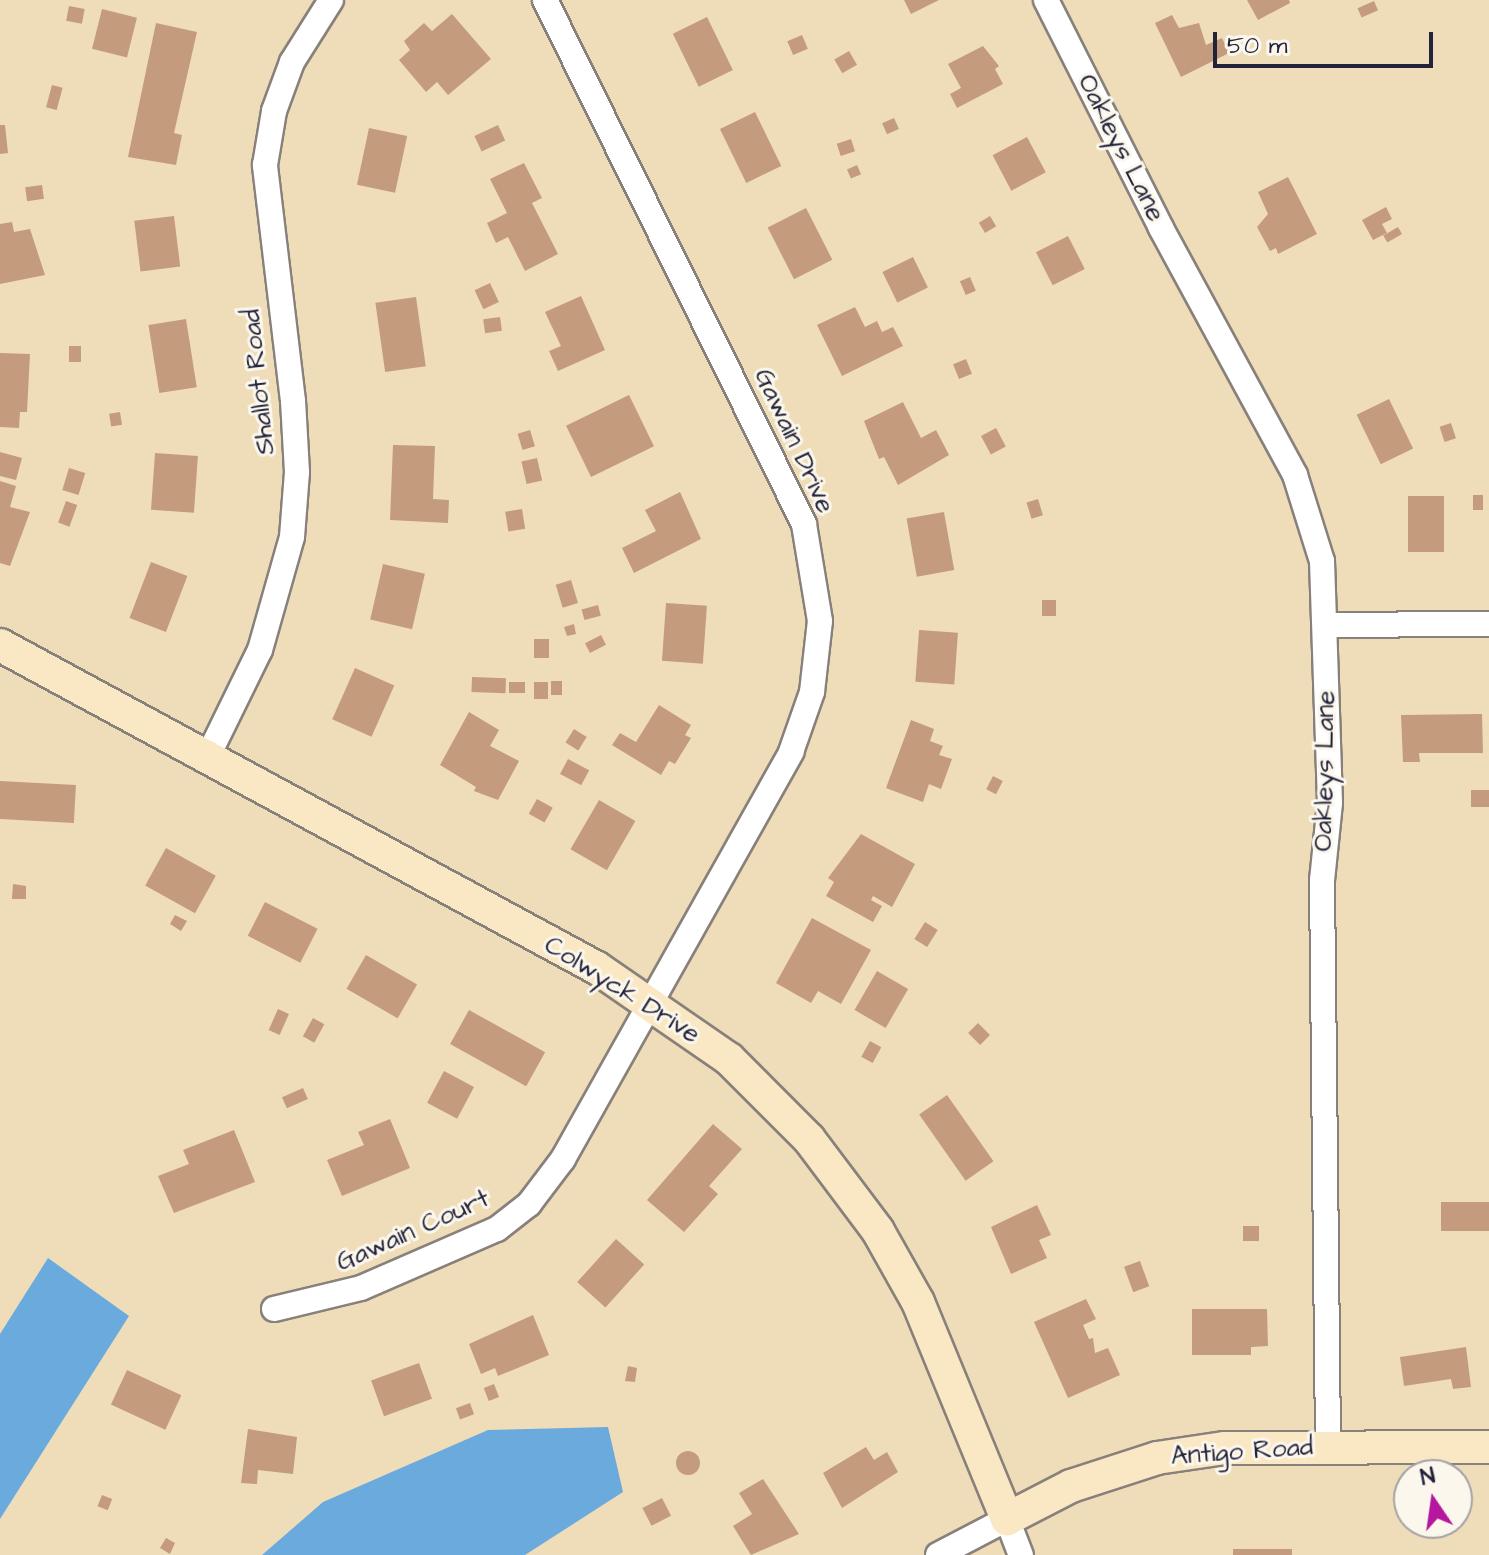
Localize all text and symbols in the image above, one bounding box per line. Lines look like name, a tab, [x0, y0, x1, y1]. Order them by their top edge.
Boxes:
scale bar	[1217, 16, 1437, 66]
text: 50 m	[1227, 29, 1287, 63]
street label: Oakleys Lane	[1071, 69, 1171, 227]
street label: Shallot Road	[236, 308, 282, 456]
street label: Gawain Drive	[747, 364, 841, 518]
street label: Oakleys Lane	[1308, 690, 1342, 852]
street label: Colwyck Drive	[538, 930, 706, 1050]
street label: Gawain Court	[332, 1183, 494, 1279]
street label: Antigo Road	[1170, 1431, 1314, 1473]
north arrow	[1393, 1459, 1473, 1539]
text: N	[1418, 1460, 1438, 1494]

